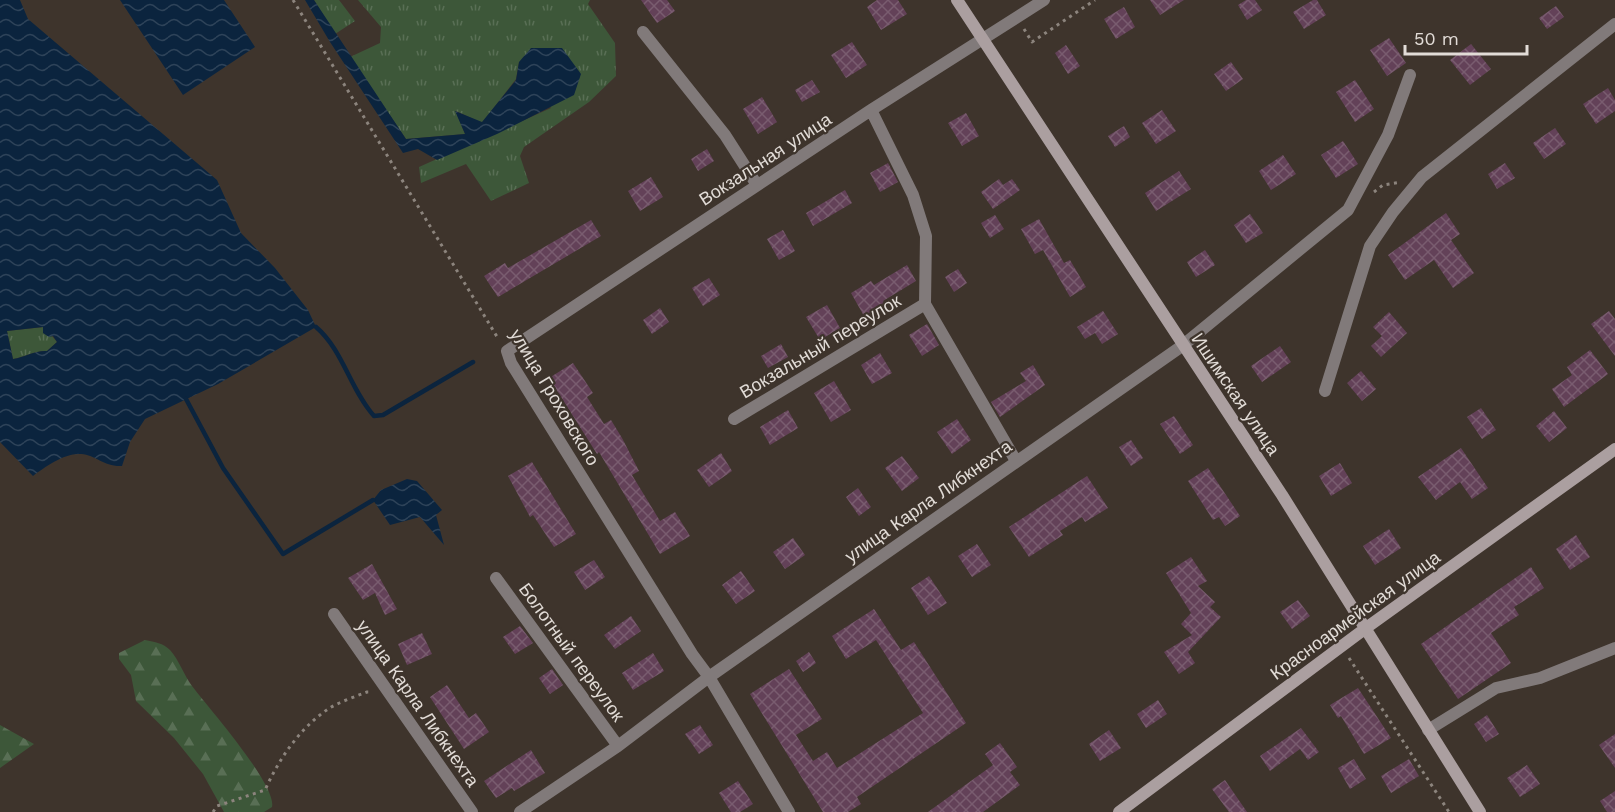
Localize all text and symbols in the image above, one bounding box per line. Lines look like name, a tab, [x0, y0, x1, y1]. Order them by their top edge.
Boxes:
scale bar	[1405, 18, 1526, 56]
text: 50 m	[1414, 28, 1459, 49]
street label: Вокзальная улица	[695, 108, 836, 210]
street label: Вокзальный переулок	[736, 290, 904, 402]
street label: улица Гроховского	[506, 325, 604, 469]
street label: Ишимская улица	[1187, 329, 1285, 460]
street label: улица Карла Либкнехта	[841, 435, 1016, 567]
street label: Красноармейская улица	[1266, 546, 1445, 684]
street label: Болотный переулок	[515, 579, 629, 725]
street label: улица Карла Либкнехта	[352, 616, 484, 791]

